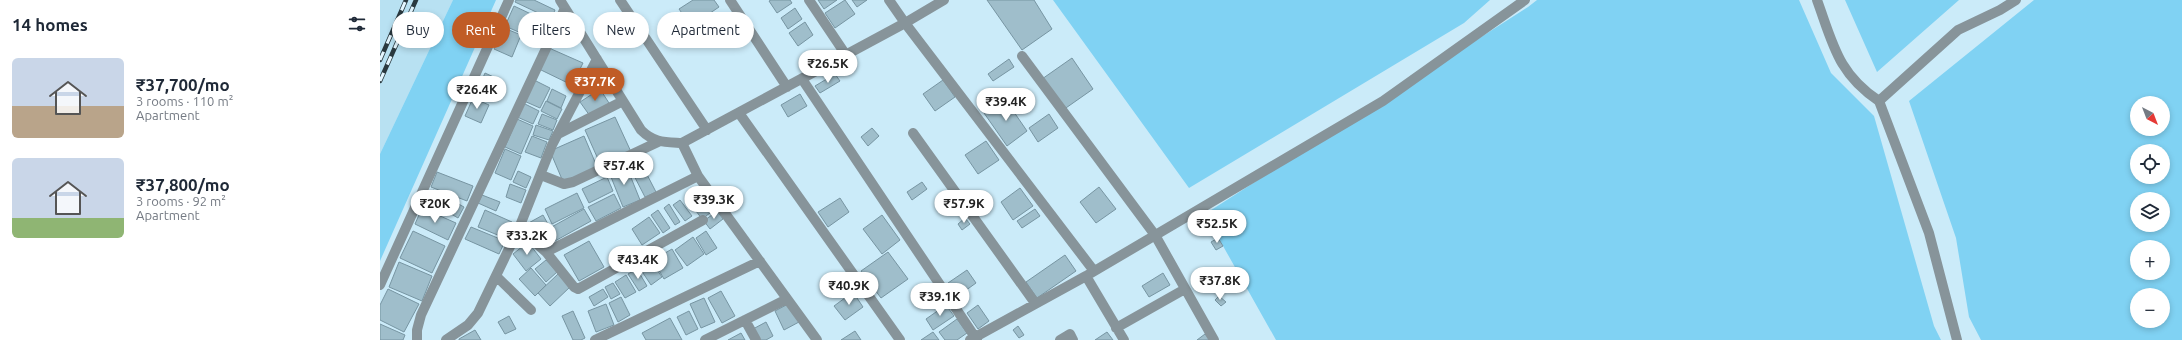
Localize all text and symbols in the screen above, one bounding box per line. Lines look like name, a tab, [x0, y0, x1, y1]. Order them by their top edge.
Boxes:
chip: Buy	[392, 12, 444, 48]
chip: Rent	[452, 12, 510, 48]
chip: Filters	[518, 12, 585, 48]
chip: New	[593, 12, 649, 48]
chip: Apartment	[657, 12, 754, 48]
icon: filters	[346, 13, 368, 35]
text: 14 homes	[12, 15, 88, 34]
pin: ₹26.5K	[795, 50, 861, 84]
text: ₹26.5K	[807, 56, 849, 70]
pin: ₹37.7K	[562, 68, 628, 102]
icon: home	[44, 74, 92, 122]
text: ₹37.7K	[574, 74, 616, 88]
text: ₹37,700/mo	[136, 75, 230, 94]
pin: ₹26.4K	[444, 76, 510, 110]
text: ₹26.4K	[456, 82, 498, 96]
pin: ₹39.4K	[973, 88, 1039, 122]
text: 3 rooms · 110 m²	[136, 94, 233, 108]
text: ₹39.4K	[985, 94, 1027, 108]
north arrow	[2130, 96, 2170, 136]
map controls	[2130, 96, 2170, 328]
text: Apartment	[136, 108, 200, 122]
button: locate	[2130, 144, 2170, 184]
pin: ₹57.4K	[591, 152, 657, 186]
text: ₹57.4K	[603, 158, 645, 172]
icon: home	[44, 174, 92, 222]
text: ₹37,800/mo	[136, 175, 230, 194]
pin: ₹39.3K	[681, 186, 747, 220]
pin: ₹20K	[411, 190, 459, 224]
pin: ₹57.9K	[931, 190, 997, 224]
text: ₹39.3K	[693, 192, 735, 206]
button: layers	[2130, 192, 2170, 232]
text: 3 rooms · 92 m²	[136, 194, 226, 208]
text: ₹20K	[420, 196, 450, 210]
text: ₹57.9K	[943, 196, 985, 210]
text: Apartment	[136, 208, 200, 222]
pin: ₹52.5K	[1184, 210, 1250, 244]
text: ₹52.5K	[1196, 216, 1238, 230]
pin: ₹33.2K	[494, 222, 560, 256]
text: ₹33.2K	[506, 228, 548, 242]
button: +	[2130, 240, 2170, 280]
pin: ₹43.4K	[605, 246, 671, 280]
text: ₹43.4K	[617, 252, 659, 266]
pin: ₹37.8K	[1187, 267, 1253, 301]
pin: ₹40.9K	[816, 272, 882, 306]
text: ₹37.8K	[1199, 273, 1241, 287]
text: ₹40.9K	[828, 278, 870, 292]
pin: ₹39.1K	[907, 283, 973, 317]
button: −	[2130, 288, 2170, 328]
text: ₹39.1K	[919, 289, 961, 303]

